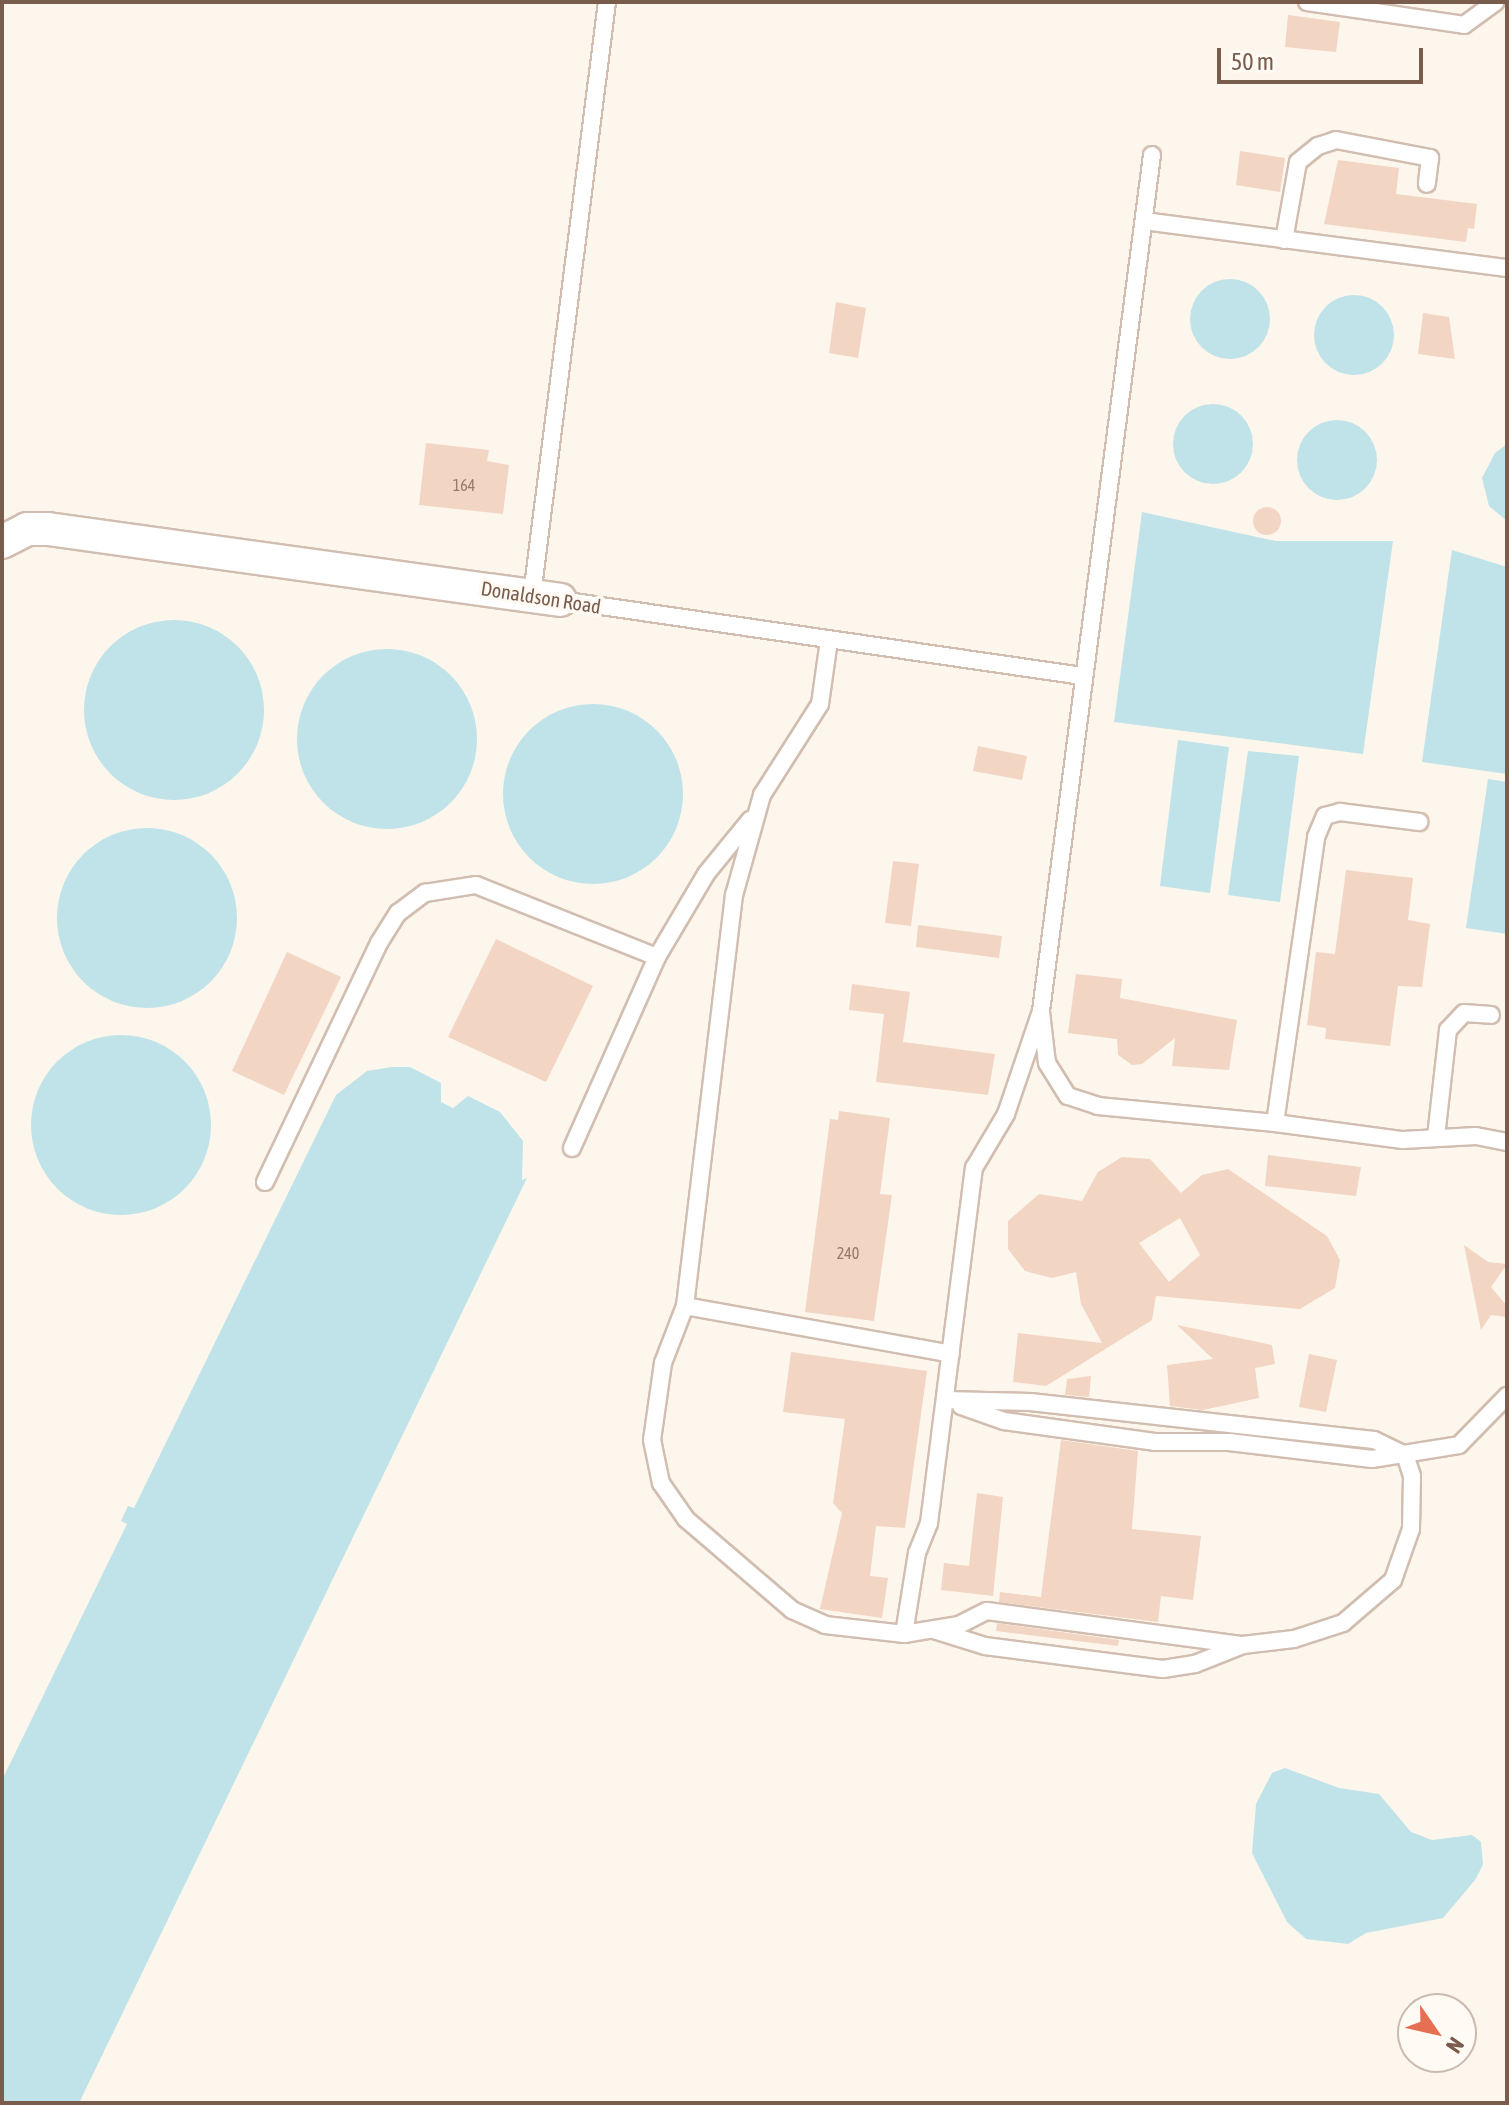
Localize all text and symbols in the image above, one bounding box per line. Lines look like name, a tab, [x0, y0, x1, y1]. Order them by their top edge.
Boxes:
scale bar	[1221, 32, 1427, 82]
text: 50 m	[1231, 48, 1274, 75]
house number: 164	[453, 475, 475, 495]
street label: Donaldson Road	[479, 576, 603, 618]
house number: 240	[837, 1243, 859, 1263]
north arrow	[1397, 1993, 1477, 2073]
text: N	[1441, 2033, 1470, 2058]

